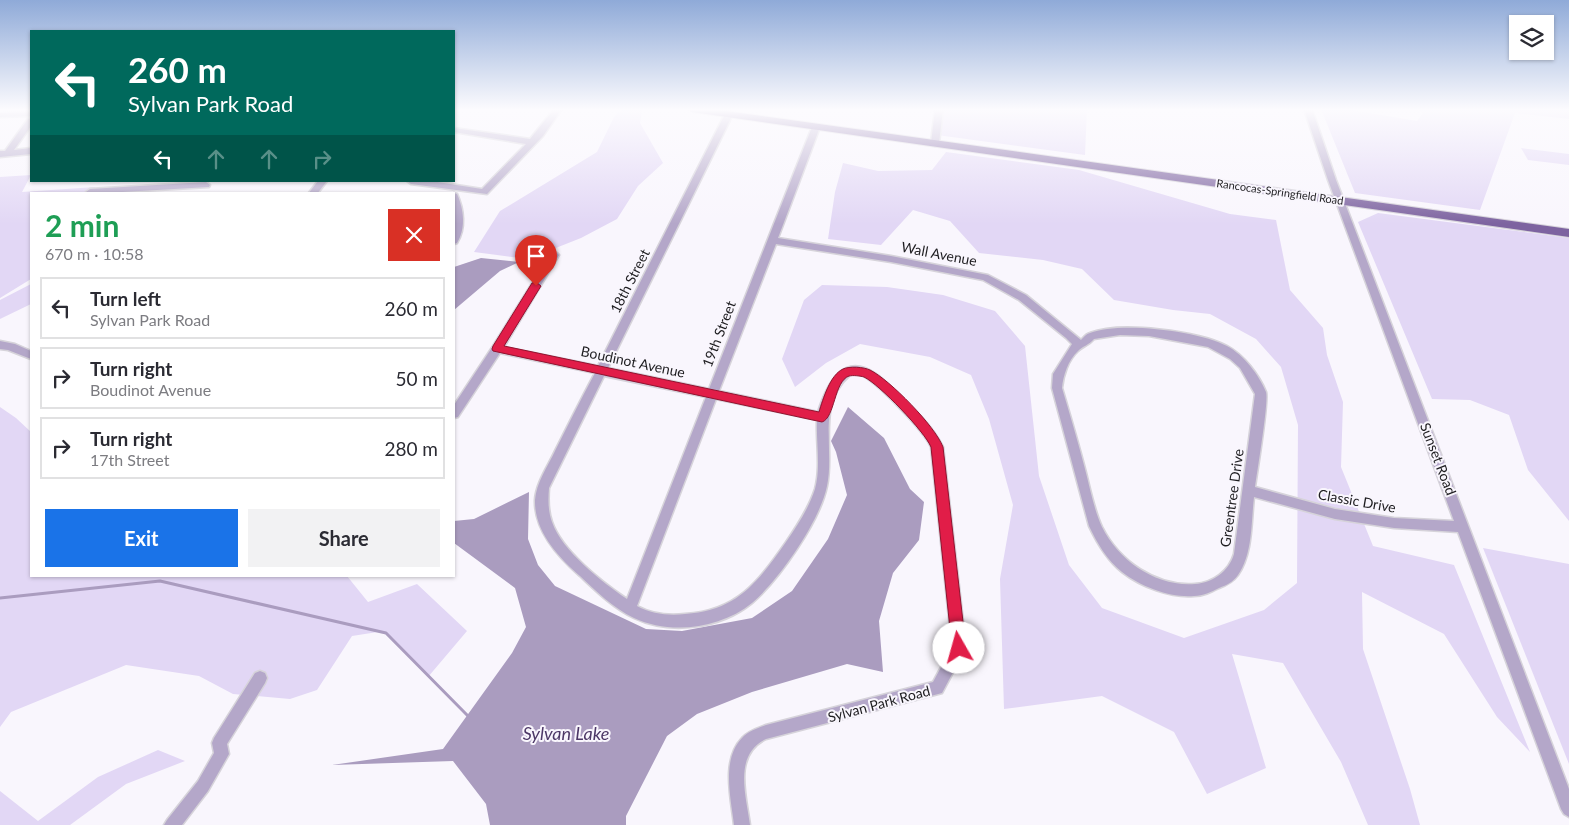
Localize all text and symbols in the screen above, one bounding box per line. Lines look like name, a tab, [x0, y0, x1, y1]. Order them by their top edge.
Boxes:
map controls	[1509, 15, 1554, 60]
button: layers	[1509, 15, 1554, 60]
text: 260 m	[128, 48, 227, 90]
icon: left	[45, 50, 110, 115]
text: Sylvan Park Road	[128, 90, 293, 117]
icon: left	[149, 145, 177, 173]
icon: ahead	[202, 145, 230, 173]
icon: ahead	[255, 145, 283, 173]
icon: right	[308, 145, 336, 173]
street label: Rancocas-Springfield Road	[1216, 176, 1344, 207]
text: 2 min	[45, 207, 119, 243]
button: close	[388, 209, 440, 261]
pin	[515, 235, 557, 286]
street label: Wall Avenue	[900, 238, 978, 269]
icon: arrive	[522, 242, 550, 270]
text: 670 m · 10:58	[45, 244, 144, 263]
street label: 18th Street	[606, 246, 653, 316]
text: Turn left	[90, 287, 161, 310]
icon: left	[47, 294, 75, 322]
text: 260 m	[384, 297, 438, 320]
street label: 19th Street	[698, 298, 739, 369]
text: Sylvan Park Road	[90, 310, 210, 329]
street label: Boudinot Avenue	[579, 342, 687, 381]
text: Turn right	[90, 357, 172, 380]
icon: right	[47, 364, 75, 392]
text: 50 m	[395, 367, 438, 390]
text: Boudinot Avenue	[90, 380, 211, 399]
street label: Sunset Road	[1417, 420, 1460, 497]
text: Turn right	[90, 427, 172, 450]
icon: right	[47, 434, 75, 462]
text: 280 m	[384, 437, 438, 460]
street label: Greentree Drive	[1216, 448, 1247, 548]
text: 17th Street	[90, 450, 169, 469]
street label: Classic Drive	[1317, 485, 1397, 516]
button: Exit	[45, 509, 238, 567]
button: Share	[248, 509, 440, 567]
position arrow	[932, 621, 984, 673]
street label: Sylvan Park Road	[826, 682, 932, 725]
water label: Sylvan Lake	[523, 722, 609, 744]

